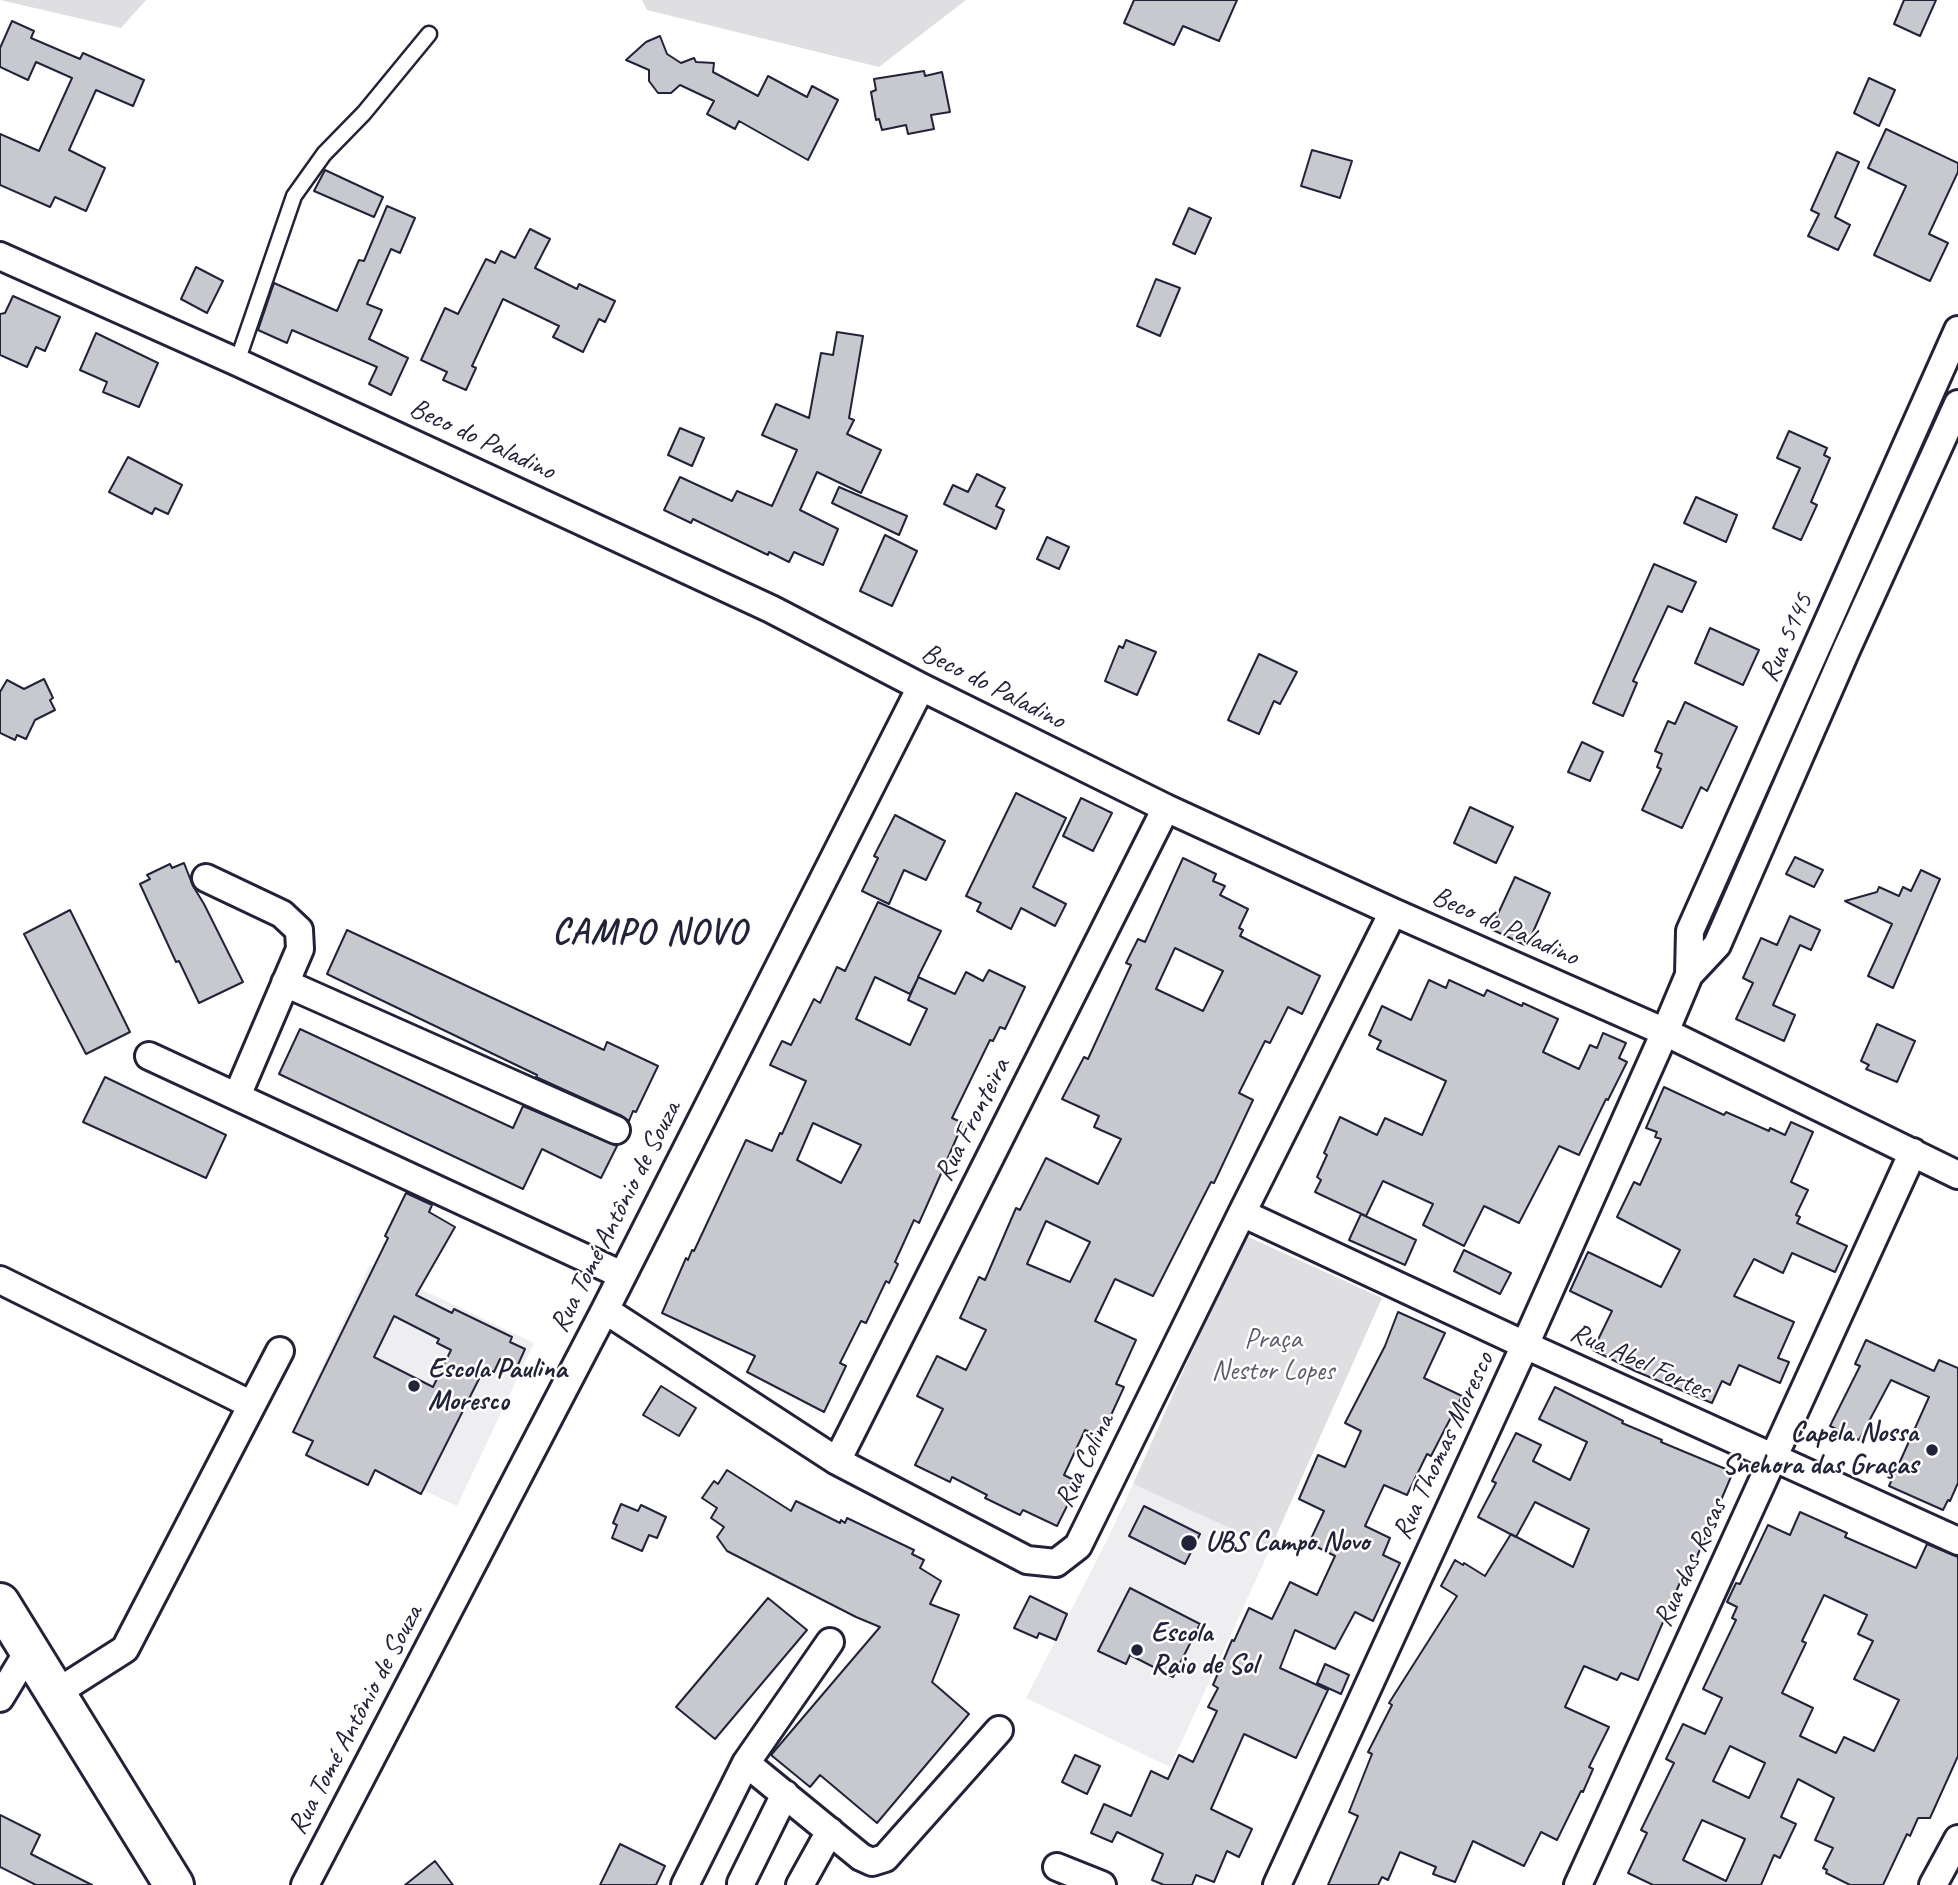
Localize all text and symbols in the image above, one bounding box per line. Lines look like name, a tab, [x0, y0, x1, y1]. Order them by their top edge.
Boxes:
street label: Beco do Paladino	[404, 392, 560, 488]
street label: Rua 5145	[1753, 589, 1821, 687]
street label: Beco do Paladino	[916, 636, 1070, 738]
street label: Beco do Paladino	[1427, 880, 1583, 974]
district label: CAMPO NOVO	[554, 913, 746, 955]
street label: Rua Fronteira	[928, 1053, 1018, 1187]
street label: Rua Tomé Antônio de Souza	[543, 1096, 689, 1338]
street label: Rua Abel Fortes	[1565, 1316, 1715, 1408]
park label: Praça Nestor Lopes	[1212, 1323, 1334, 1389]
street label: Rua Thomas Moresco	[1386, 1347, 1502, 1545]
place label: Escola Paulina Moresco	[428, 1353, 567, 1419]
marker: Escola Paulina Moresco	[406, 1378, 422, 1394]
street label: Rua Colina	[1048, 1409, 1122, 1513]
place label: Capela Nossa Snehora das Graças	[1722, 1417, 1918, 1483]
marker: Capela Nossa Snehora das Graças	[1924, 1442, 1940, 1458]
street label: Rua das Rosas	[1647, 1494, 1735, 1632]
place label: UBS Campo Novo	[1205, 1526, 1369, 1560]
marker: UBS Campo Novo	[1179, 1533, 1199, 1553]
street label: Rua Tomé Antônio de Souza	[281, 1600, 431, 1840]
place label: Escola Raio de Sol	[1151, 1617, 1257, 1683]
marker: Escola Raio de Sol	[1129, 1642, 1145, 1658]

